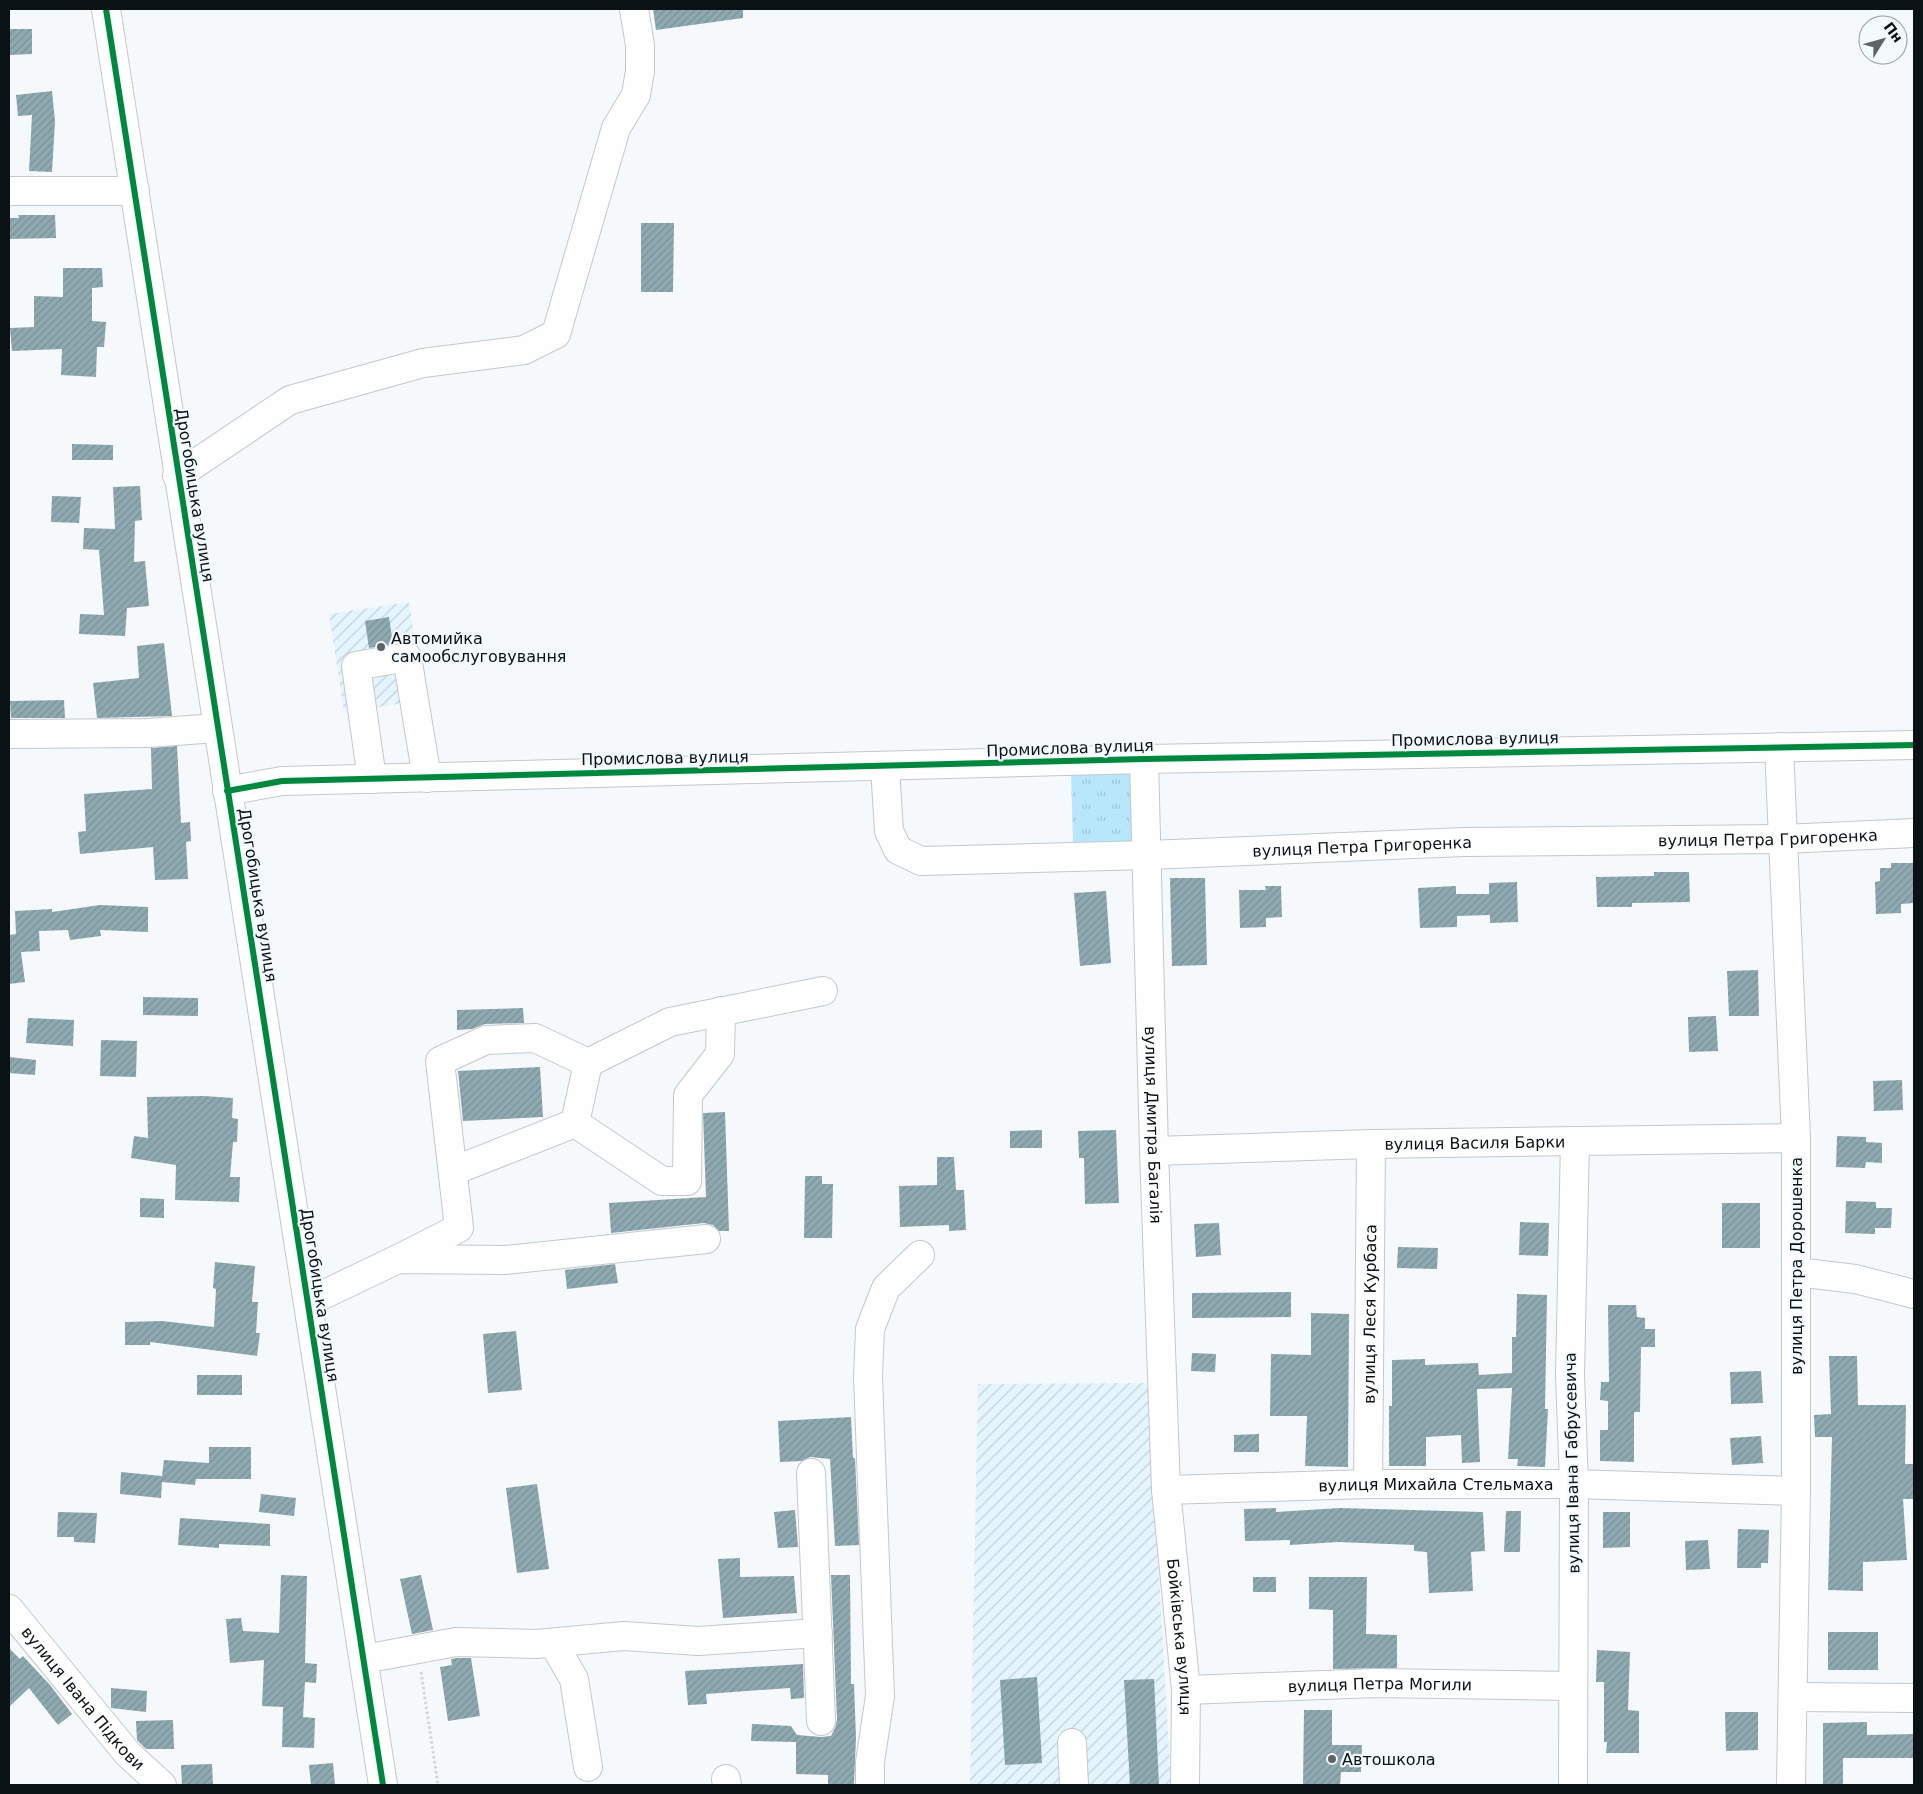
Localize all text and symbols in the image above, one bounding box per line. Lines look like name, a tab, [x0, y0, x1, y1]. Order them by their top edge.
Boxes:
north arrow	[1858, 15, 1908, 65]
text: Пн	[1881, 19, 1906, 46]
street label: Дрогобицька вулиця	[172, 407, 218, 583]
place label: Автомийка самообслуговування	[391, 629, 566, 666]
marker: Автомийка самообслуговування	[375, 641, 387, 653]
street label: Промислова вулиця	[1391, 728, 1559, 750]
street label: Промислова вулиця	[986, 736, 1154, 760]
street label: Промислова вулиця	[581, 747, 749, 769]
street label: Дрогобицька вулиця	[235, 807, 281, 983]
street label: вулиця Петра Григоренка	[1658, 825, 1878, 850]
street label: вулиця Петра Григоренка	[1252, 832, 1472, 860]
street label: вулиця Дмитра Багалія	[1141, 1026, 1166, 1224]
street label: вулиця Василя Барки	[1384, 1132, 1566, 1153]
street label: вулиця Петра Дорошенка	[1787, 1157, 1806, 1375]
street label: Дрогобицька вулиця	[297, 1207, 343, 1383]
street label: вулиця Леся Курбаса	[1359, 1224, 1380, 1404]
street label: вулиця Івана Габрусевича	[1561, 1352, 1583, 1574]
street label: вулиця Михайла Стельмаха	[1318, 1474, 1554, 1495]
street label: Бойківська вулиця	[1163, 1558, 1196, 1716]
street label: вулиця Івана Підкови	[18, 1623, 149, 1774]
street label: вулиця Петра Могили	[1287, 1673, 1472, 1696]
place label: Автошкола	[1342, 1750, 1436, 1769]
marker: Автошкола	[1326, 1753, 1338, 1765]

